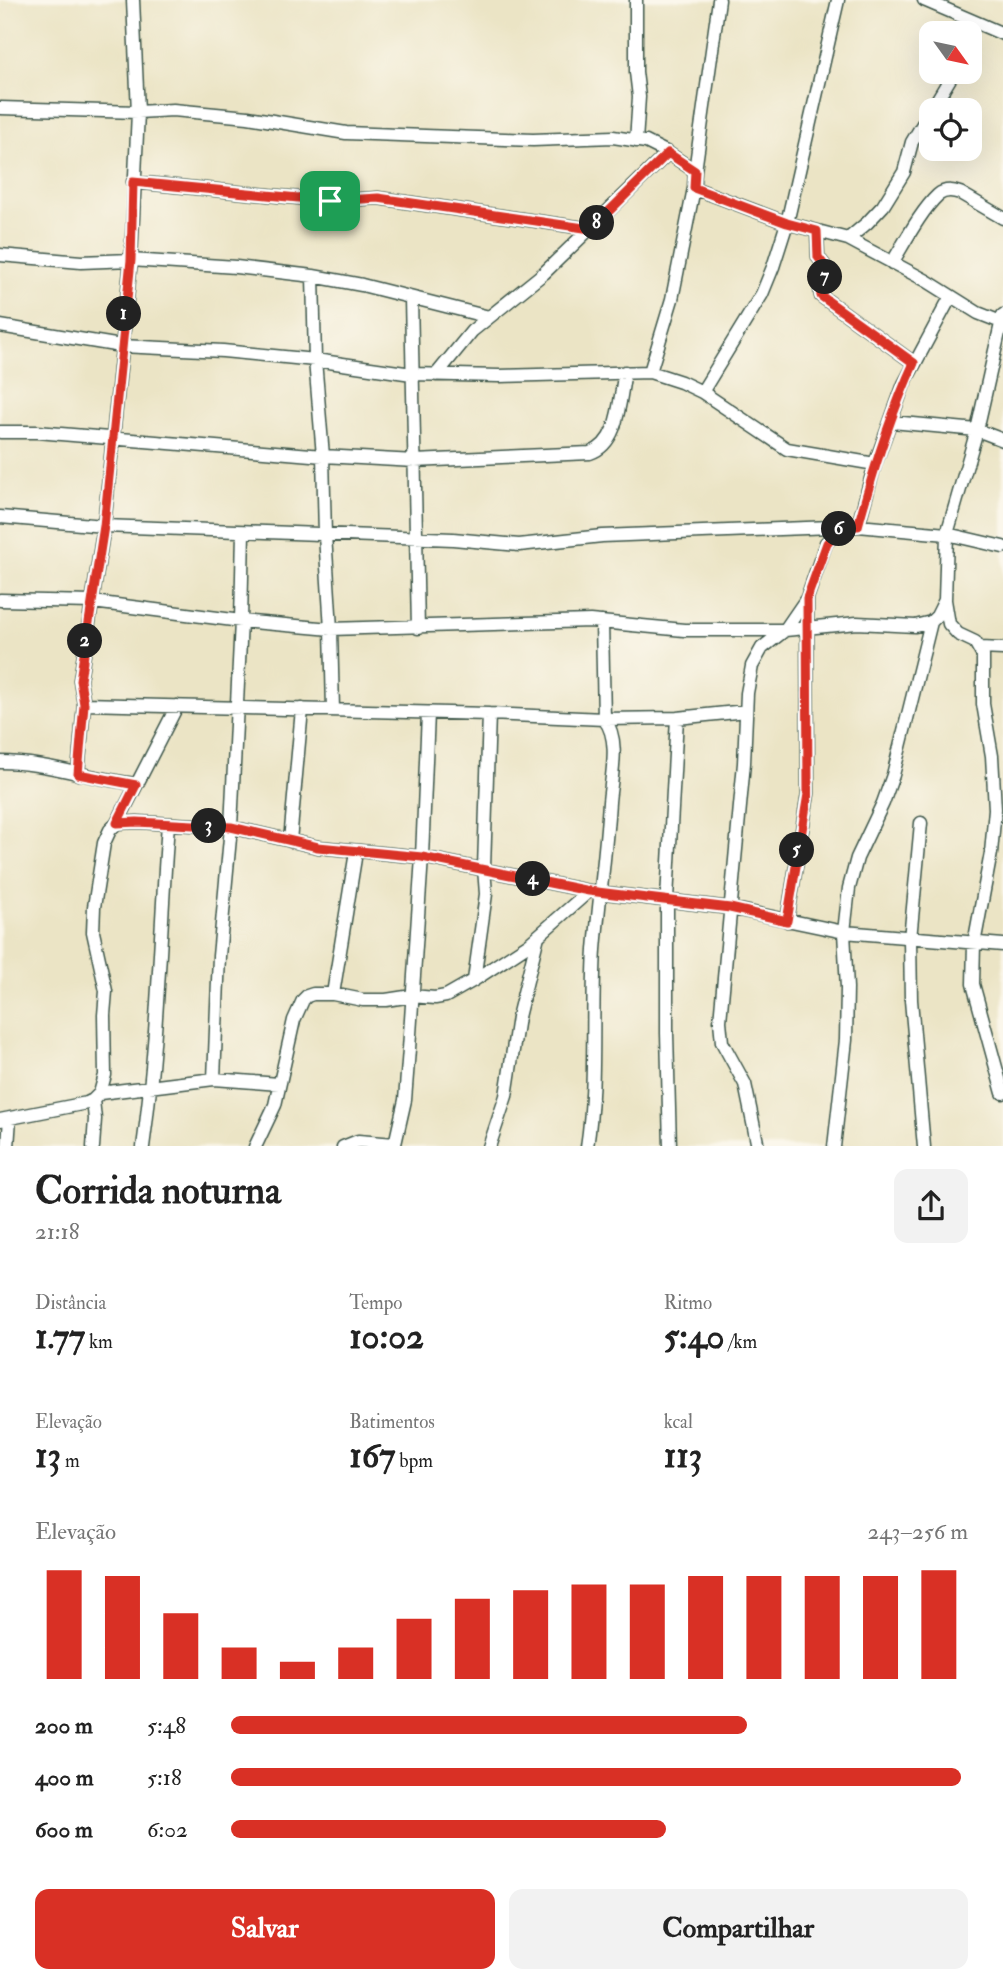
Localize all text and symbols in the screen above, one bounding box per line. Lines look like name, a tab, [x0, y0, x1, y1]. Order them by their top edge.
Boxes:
north arrow	[919, 21, 982, 84]
map controls	[919, 21, 982, 161]
button: locate	[919, 98, 982, 161]
pin	[300, 171, 360, 231]
icon: arrive	[311, 182, 349, 220]
pin: 8	[580, 206, 614, 241]
text: 8	[592, 210, 601, 234]
pin: 7	[808, 260, 842, 294]
text: 7	[820, 264, 829, 288]
pin: 1	[106, 296, 142, 332]
text: 1	[120, 301, 127, 325]
pin: 6	[822, 512, 856, 546]
text: 6	[834, 516, 843, 540]
pin: 2	[68, 624, 102, 658]
text: 2	[80, 628, 89, 652]
pin: 3	[192, 808, 227, 844]
text: 3	[205, 813, 212, 837]
pin: 5	[780, 832, 814, 868]
text: 5	[792, 837, 801, 861]
pin: 4	[516, 862, 550, 896]
text: 4	[527, 866, 538, 890]
text: Corrida noturna	[35, 1167, 281, 1215]
button: share	[894, 1169, 968, 1243]
text: 21:18	[35, 1217, 80, 1246]
text: Distância	[35, 1291, 106, 1315]
text: Tempo	[349, 1291, 402, 1315]
text: Ritmo	[664, 1291, 712, 1315]
text: 1.77	[35, 1315, 85, 1359]
text: 10:02	[349, 1315, 424, 1359]
text: 5:40	[664, 1315, 725, 1359]
text: km	[85, 1330, 113, 1354]
text: /km	[725, 1330, 757, 1354]
text: Elevação	[35, 1410, 102, 1434]
text: Batimentos	[349, 1410, 435, 1434]
text: kcal	[664, 1410, 693, 1434]
text: 13	[35, 1434, 61, 1478]
text: 167	[349, 1434, 395, 1478]
text: 113	[664, 1434, 702, 1478]
text: m	[61, 1449, 80, 1473]
text: bpm	[395, 1449, 433, 1473]
text: Elevação	[35, 1517, 116, 1546]
text: 243–256 m	[868, 1517, 968, 1546]
text: 200 m	[35, 1711, 93, 1740]
text: 5:48	[147, 1711, 186, 1740]
text: 400 m	[35, 1763, 94, 1792]
text: 5:18	[147, 1763, 182, 1792]
text: 600 m	[35, 1815, 93, 1844]
text: 6:02	[147, 1815, 188, 1844]
button: Salvar	[35, 1889, 495, 1969]
button: Compartilhar	[509, 1889, 968, 1969]

